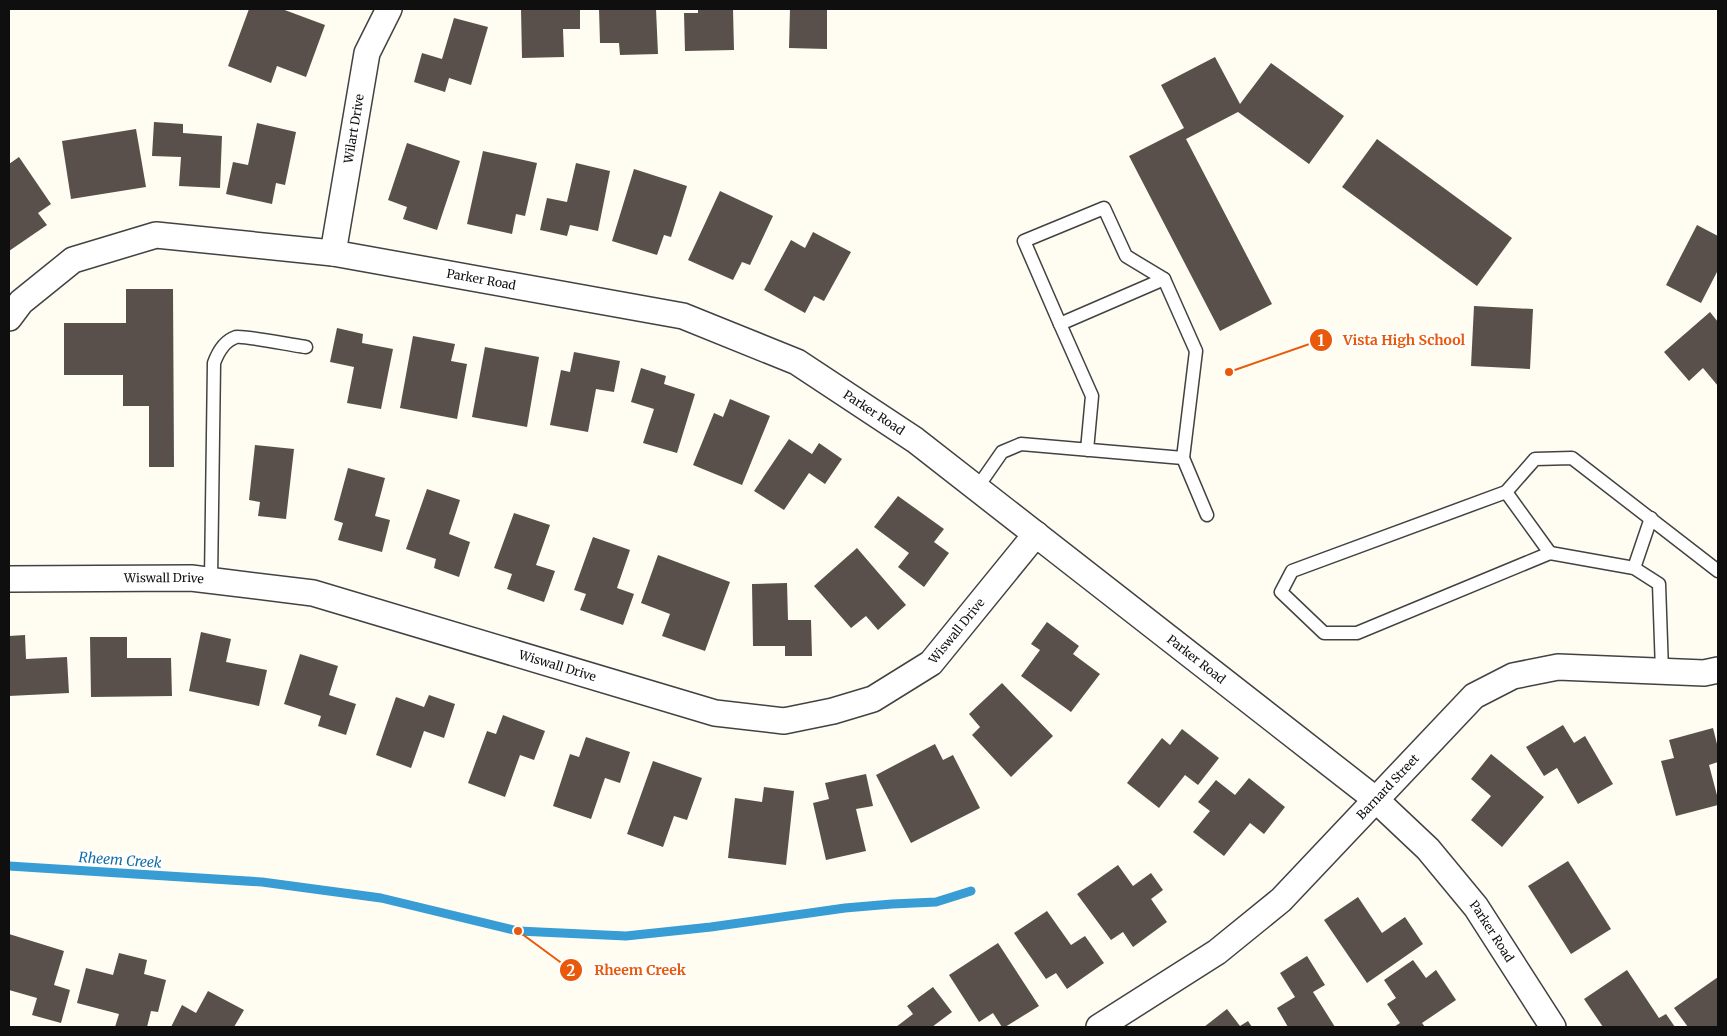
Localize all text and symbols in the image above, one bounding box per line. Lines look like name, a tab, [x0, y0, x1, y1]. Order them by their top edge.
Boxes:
street label: Wilart Drive	[340, 93, 367, 166]
street label: Parker Road	[445, 266, 517, 293]
callout: Vista High School	[1308, 326, 1475, 355]
text: 1	[1318, 331, 1325, 350]
text: Vista High School	[1342, 331, 1466, 349]
street label: Parker Road	[841, 387, 907, 438]
street label: Wiswall Drive	[123, 570, 205, 587]
street label: Wiswall Drive	[925, 595, 988, 667]
street label: Parker Road	[1164, 631, 1229, 686]
street label: Wiswall Drive	[516, 647, 598, 684]
street label: Barnard Street	[1353, 751, 1422, 822]
water label: Rheem Creek	[78, 848, 162, 872]
street label: Parker Road	[1467, 897, 1517, 965]
callout: Rheem Creek	[559, 956, 695, 985]
text: 2	[567, 961, 576, 980]
text: Rheem Creek	[594, 961, 687, 979]

